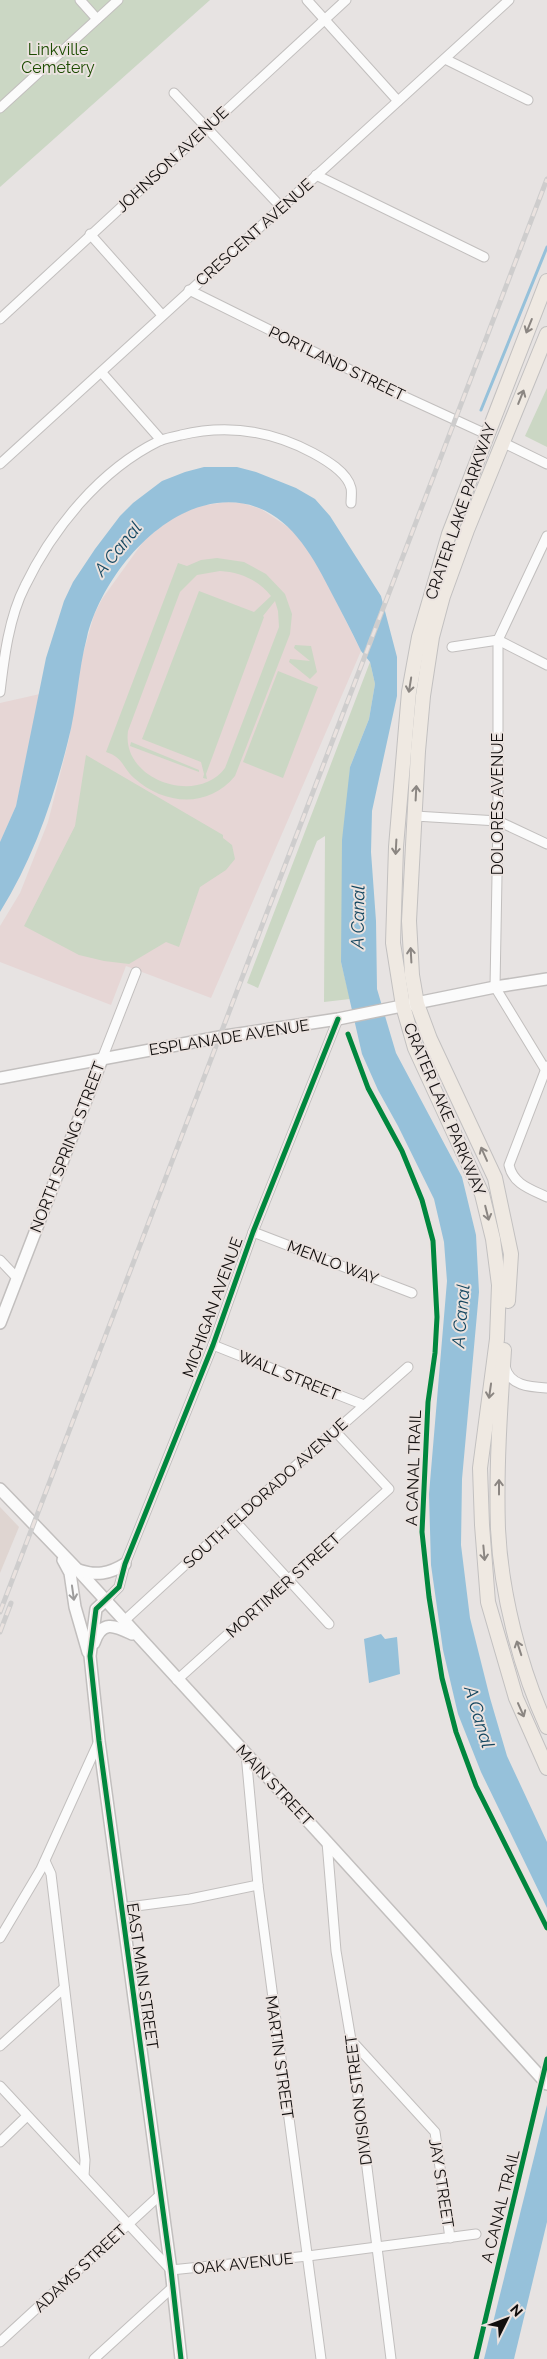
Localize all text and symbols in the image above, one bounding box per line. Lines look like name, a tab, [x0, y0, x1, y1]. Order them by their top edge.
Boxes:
park label: Linkville Cemetery	[21, 40, 95, 77]
street label: JOHNSON AVENUE	[112, 102, 232, 216]
street label: CRESCENT AVENUE	[192, 174, 317, 290]
one-way arrow	[524, 318, 533, 333]
street label: PORTLAND STREET	[266, 322, 408, 405]
one-way arrow	[517, 390, 526, 405]
street label: CRATER LAKE PARKWAY	[421, 420, 500, 602]
water label: A Canal	[89, 517, 146, 581]
one-way arrow	[405, 677, 415, 693]
street label: DOLORES AVENUE	[488, 733, 507, 875]
one-way arrow	[411, 785, 420, 801]
one-way arrow	[392, 839, 401, 855]
water label: A Canal	[346, 885, 369, 950]
one-way arrow	[407, 948, 416, 964]
street label: ESPLANADE AVENUE	[148, 1015, 311, 1060]
street label: CRATER LAKE PARKWAY	[399, 1020, 490, 1199]
street label: NORTH SPRING STREET	[26, 1059, 109, 1235]
one-way arrow	[479, 1147, 488, 1162]
one-way arrow	[483, 1204, 492, 1220]
street label: MICHIGAN AVENUE	[178, 1234, 247, 1380]
street label: MENLO WAY	[284, 1236, 382, 1289]
water label: A Canal	[447, 1283, 474, 1350]
street label: WALL STREET	[235, 1346, 343, 1405]
one-way arrow	[485, 1383, 495, 1399]
street label: A CANAL TRAIL	[402, 1409, 425, 1526]
street label: SOUTH ELDORADO AVENUE	[179, 1414, 352, 1572]
one-way arrow	[494, 1480, 504, 1496]
street label: MORTIMER STREET	[222, 1529, 345, 1642]
one-way arrow	[479, 1545, 489, 1561]
one-way arrow	[68, 1584, 78, 1600]
one-way arrow	[514, 1640, 524, 1656]
water label: A Canal	[460, 1682, 499, 1751]
one-way arrow	[517, 1702, 527, 1717]
street label: MAIN STREET	[232, 1741, 317, 1830]
street label: EAST MAIN STREET	[123, 1902, 162, 2051]
street label: MARTIN STREET	[261, 1994, 298, 2120]
street label: DIVISION STREET	[341, 2033, 376, 2166]
street label: JAY STREET	[425, 2137, 458, 2229]
street label: A CANAL TRAIL	[477, 2147, 524, 2265]
street label: ADAMS STREET	[30, 2220, 131, 2316]
street label: OAK AVENUE	[192, 2249, 294, 2278]
north arrow	[482, 2294, 532, 2344]
text: N	[507, 2301, 526, 2320]

